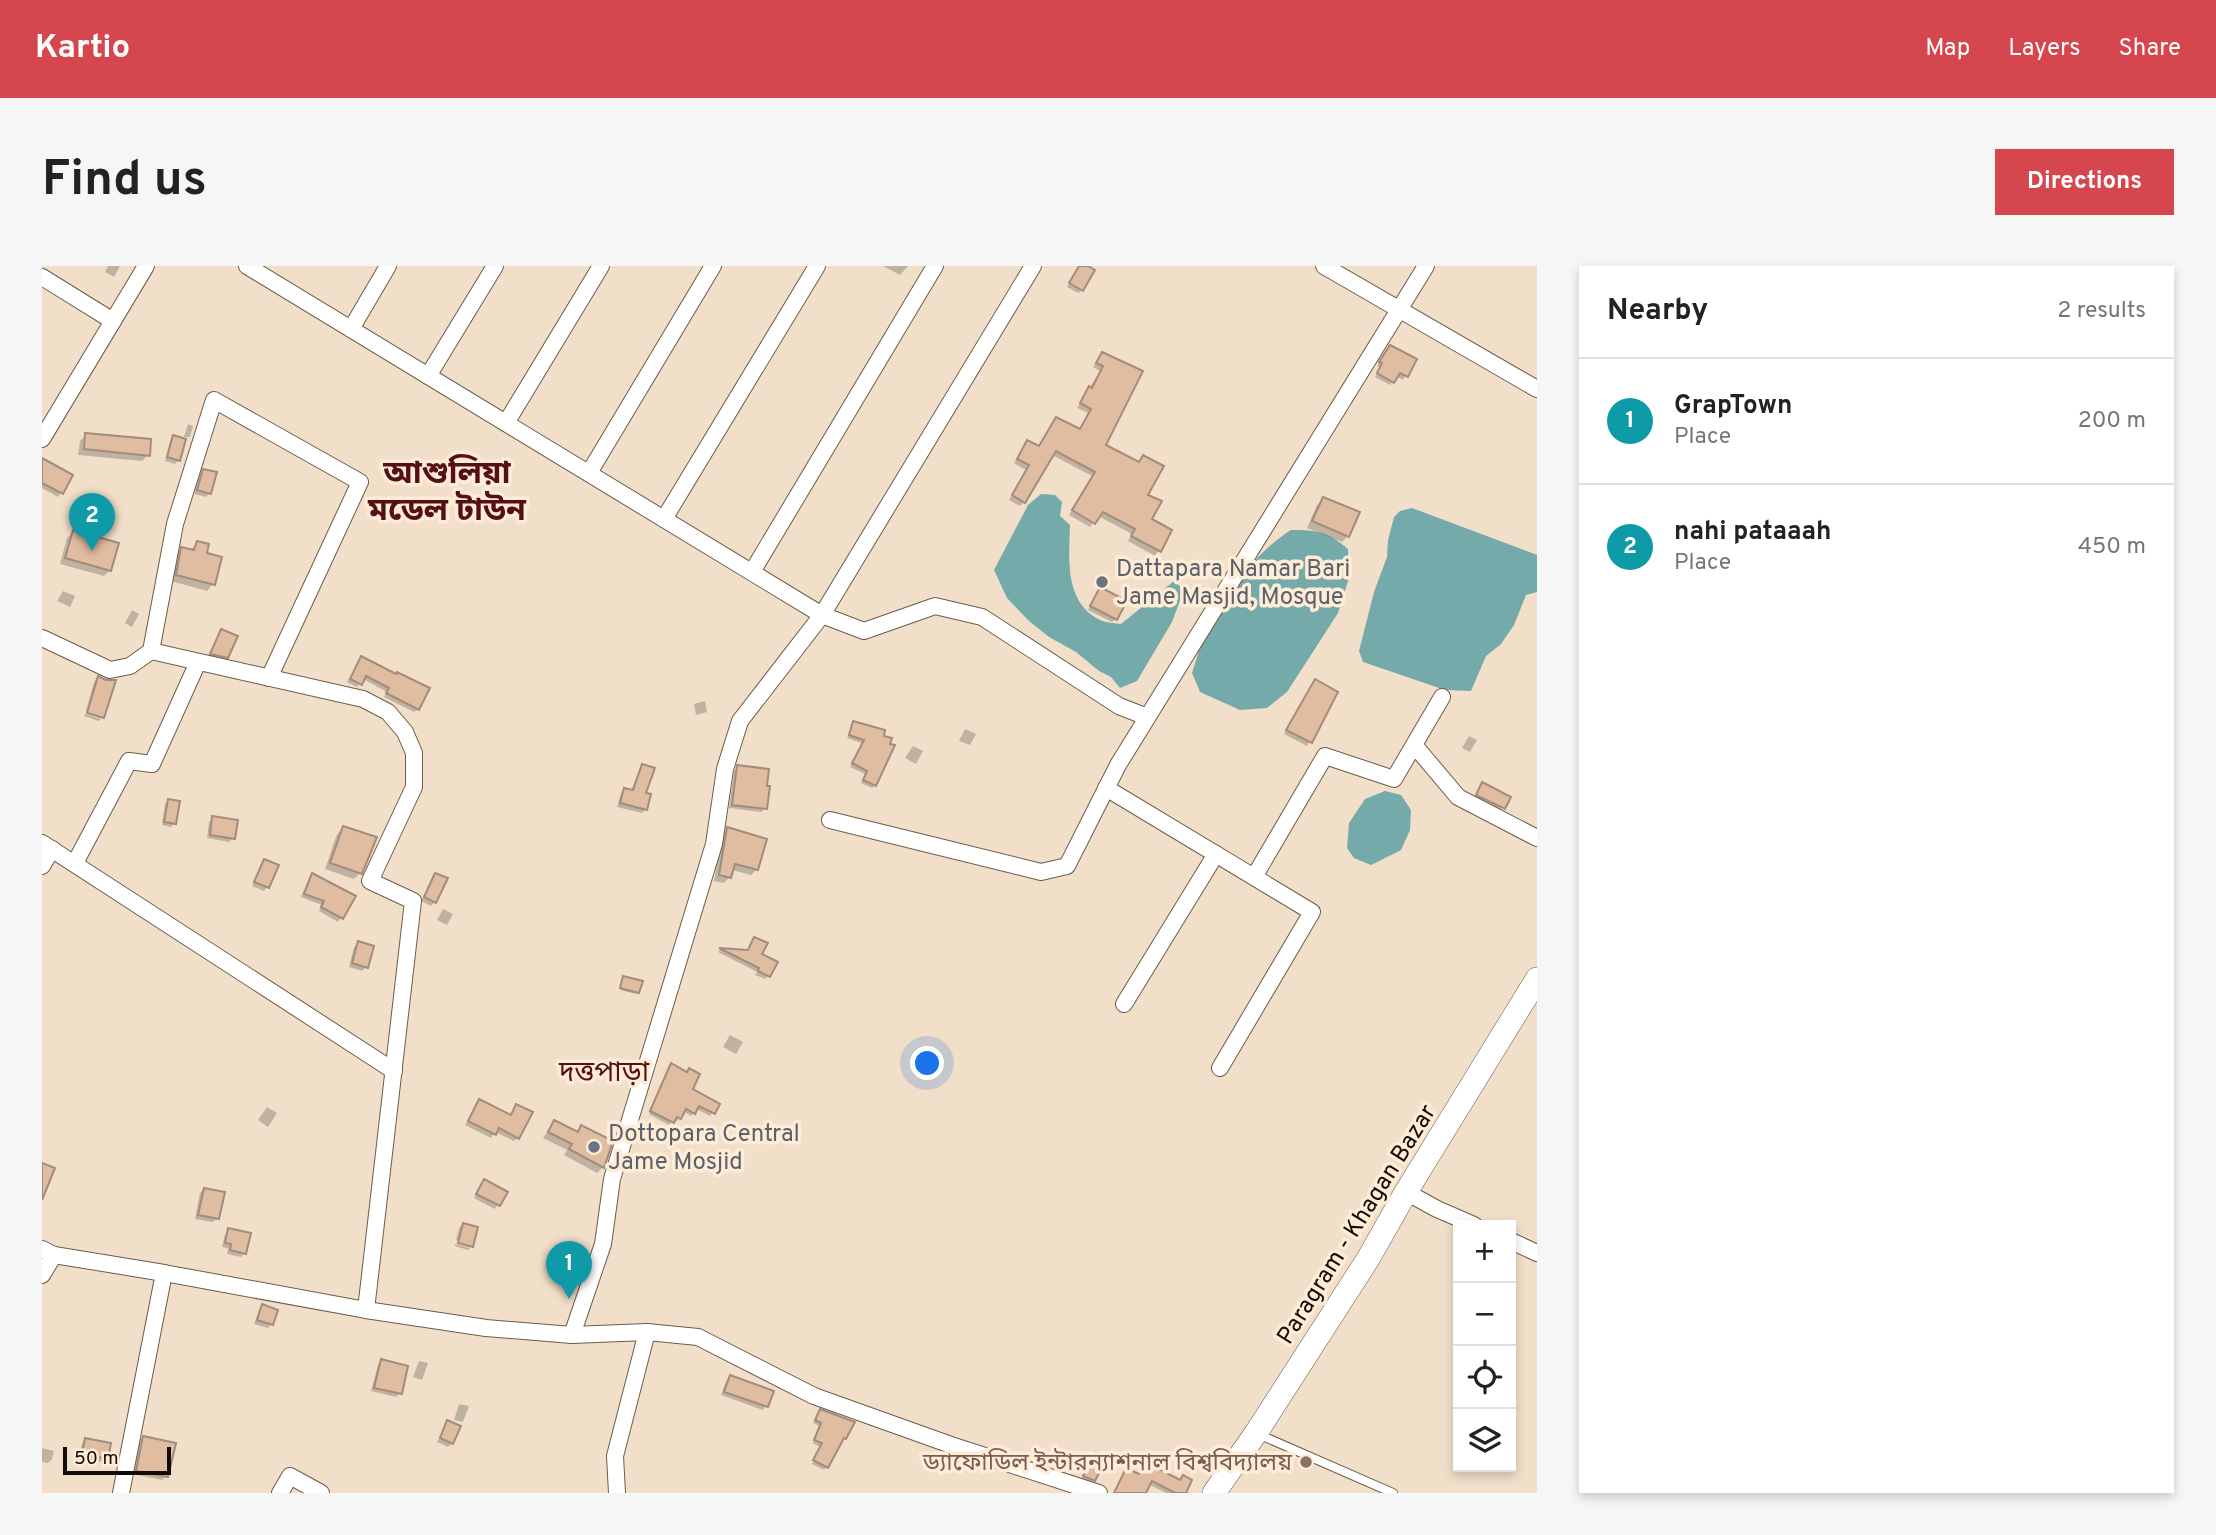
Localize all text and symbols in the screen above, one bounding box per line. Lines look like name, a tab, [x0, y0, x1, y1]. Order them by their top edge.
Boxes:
text: Kartio	[35, 28, 130, 70]
text: Map	[1925, 34, 1970, 64]
text: Layers	[2008, 34, 2080, 64]
text: Share	[2118, 34, 2181, 64]
button: Directions	[1995, 149, 2174, 215]
text: Find us	[42, 151, 207, 213]
text: Nearby	[1607, 293, 1708, 330]
text: 2 results	[2057, 297, 2146, 326]
text: GrapTown	[1674, 390, 1792, 423]
text: 1	[1625, 407, 1635, 436]
text: 200 m	[2078, 407, 2146, 436]
text: Place	[1674, 423, 1731, 452]
district label: আশুলিয়া মডেল টাউন	[367, 454, 527, 532]
pin: 2	[69, 493, 115, 551]
text: nahi pataaah	[1674, 516, 1831, 549]
text: 2	[1623, 533, 1637, 562]
text: 450 m	[2078, 533, 2146, 562]
text: Place	[1674, 549, 1731, 578]
place label: Dattapara Namar Bari Jame Masjid, Mosque	[1116, 555, 1350, 613]
marker: Dattapara Namar Bari Jame Masjid, Mosque	[1094, 574, 1110, 590]
your location	[910, 1046, 944, 1080]
district label: দত্তপাড়া	[558, 1056, 650, 1092]
street label: Paragram - Khagan Bazar	[1272, 1100, 1444, 1351]
place label: Dottopara Central Jame Mosjid	[608, 1120, 800, 1178]
marker: Dottopara Central Jame Mosjid	[586, 1139, 602, 1155]
map controls	[1453, 1220, 1516, 1472]
button: +	[1453, 1220, 1516, 1283]
pin: 1	[546, 1241, 592, 1299]
button: −	[1453, 1283, 1516, 1346]
button: locate	[1453, 1346, 1516, 1409]
button: layers	[1453, 1409, 1516, 1472]
scale bar	[63, 1444, 172, 1476]
text: 50 m	[74, 1447, 119, 1471]
place label: ড্যাফোডিল ইন্টারন্যাশনাল বিশ্ববিদ্যালয়	[922, 1448, 1293, 1479]
marker: ড্যাফোডিল ইন্টারন্যাশনাল বিশ্ববিদ্যালয়	[1298, 1454, 1314, 1470]

